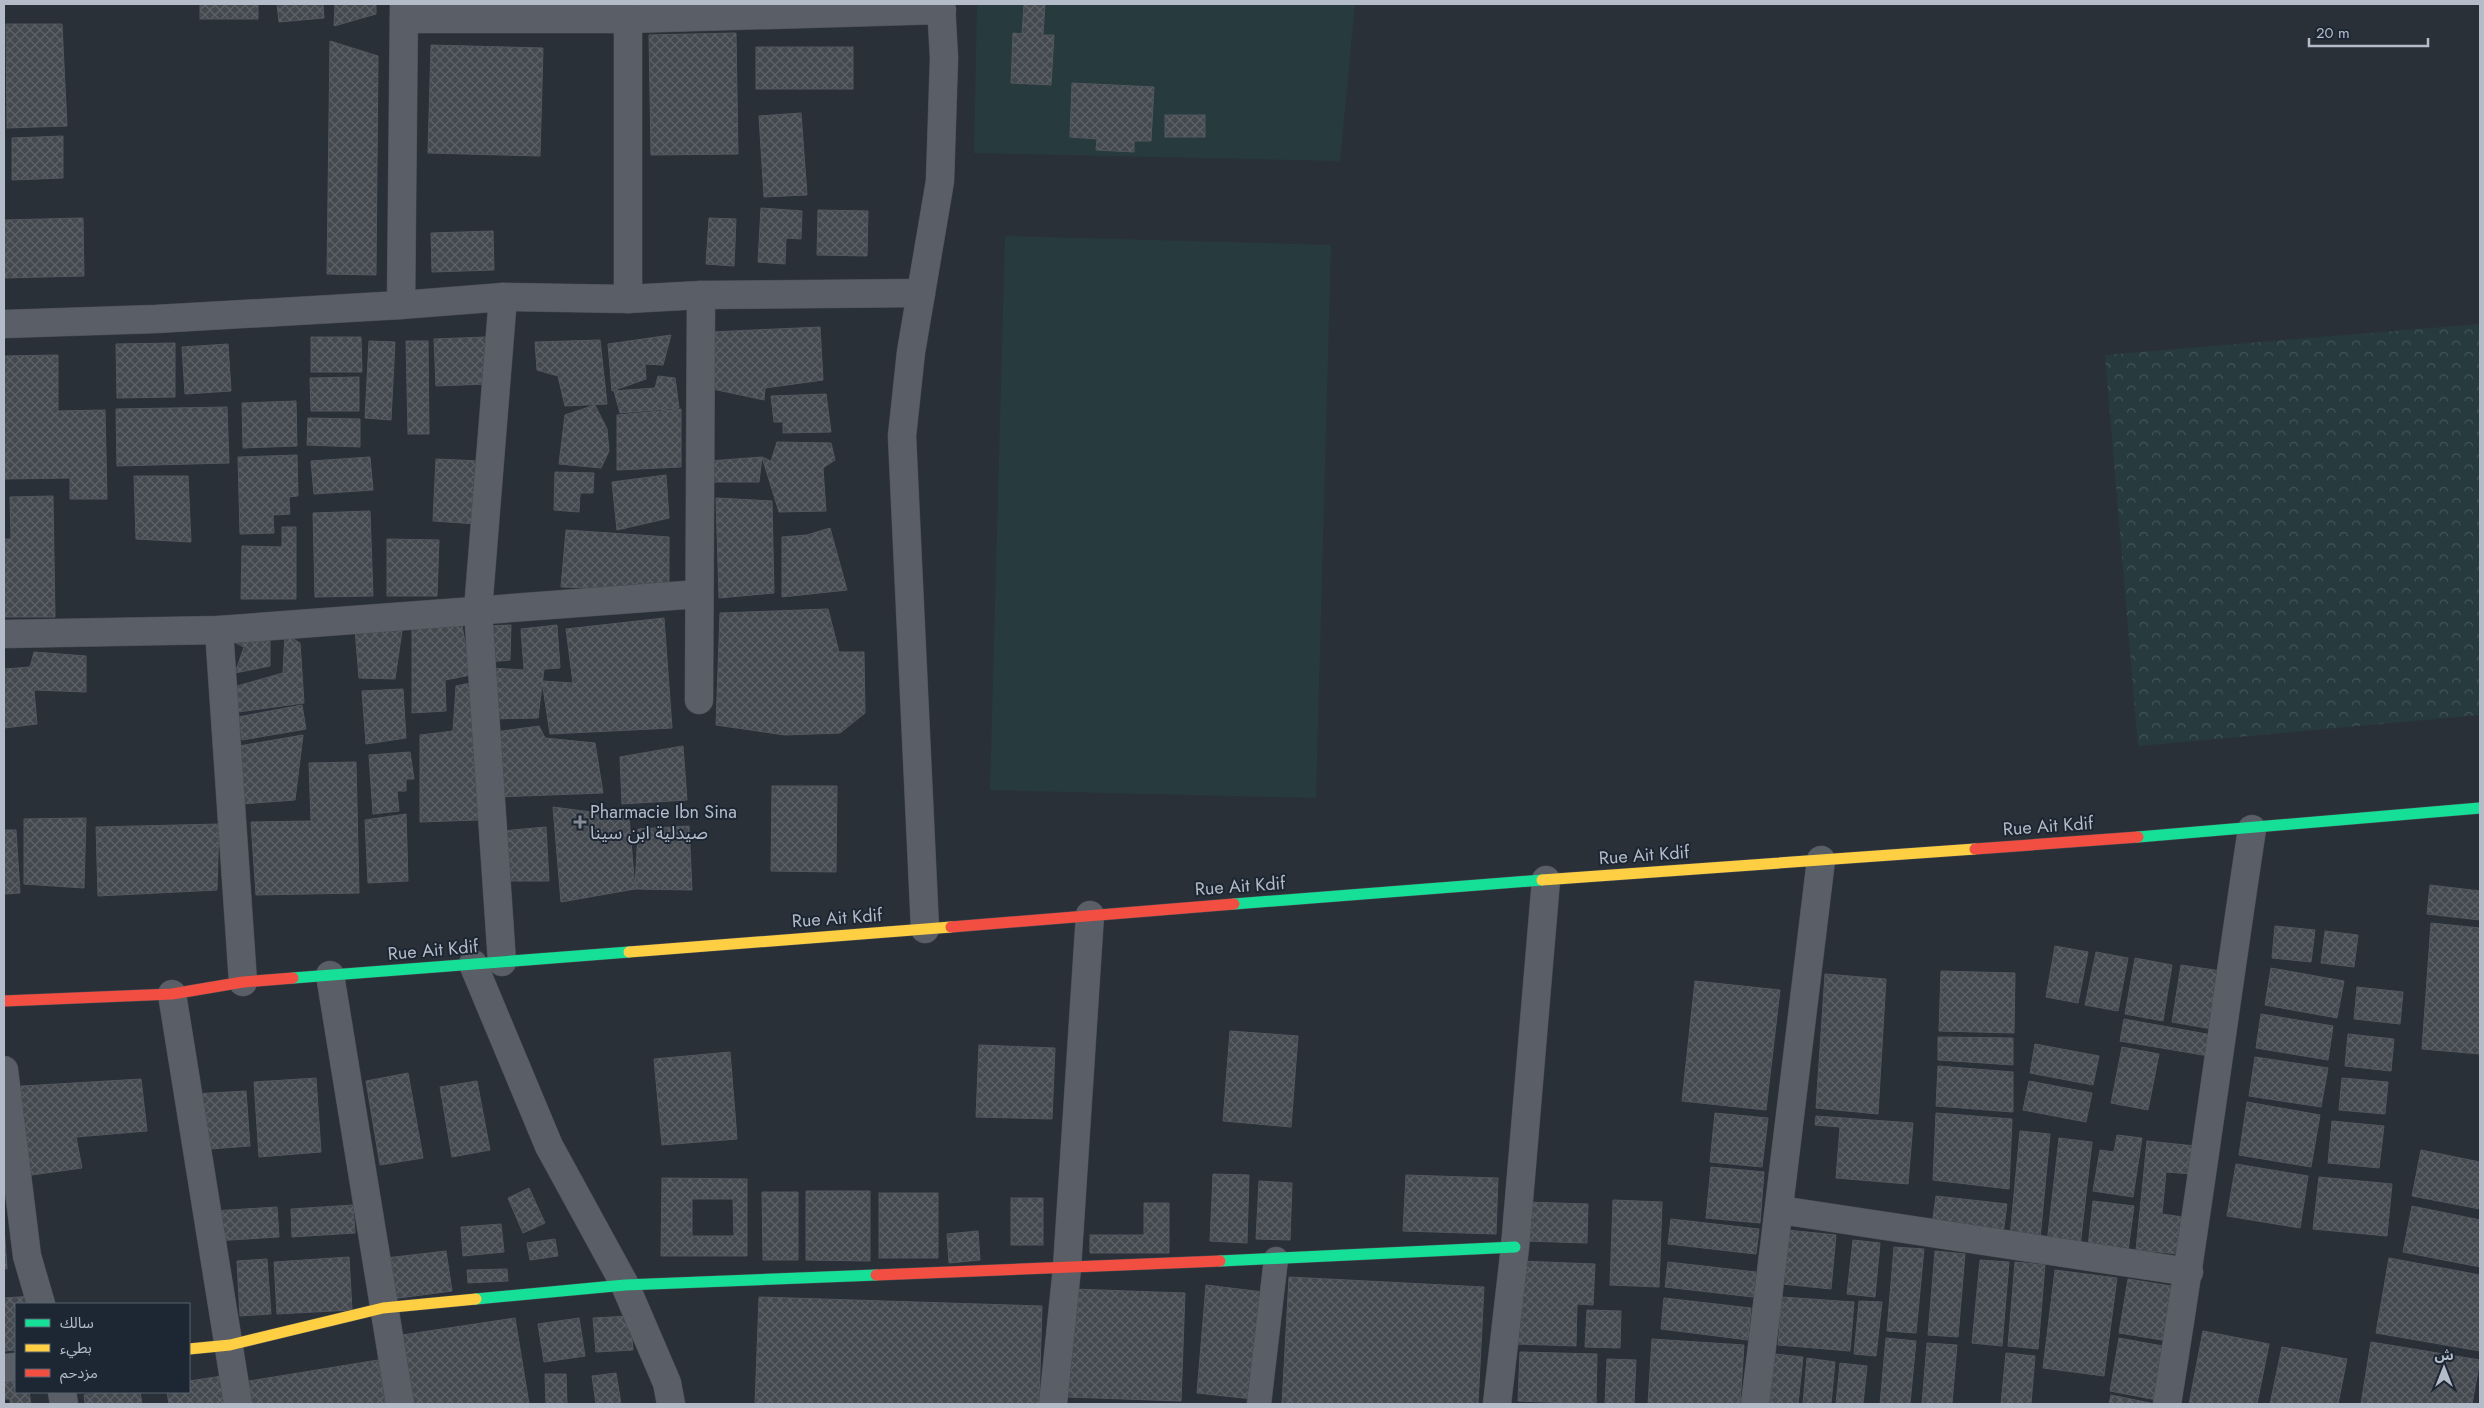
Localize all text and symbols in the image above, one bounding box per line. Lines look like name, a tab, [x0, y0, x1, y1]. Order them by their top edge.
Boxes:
scale bar	[2309, 15, 2428, 47]
text: 20 m	[2316, 22, 2350, 44]
place label: Pharmacie Ibn Sina صيدلية ابن سينا	[590, 799, 737, 846]
street label: Rue Ait Kdif	[2002, 810, 2095, 842]
marker: Pharmacie Ibn Sina صيدلية ابن سينا	[574, 816, 586, 828]
street label: Rue Ait Kdif	[1598, 839, 1691, 871]
street label: Rue Ait Kdif	[1194, 870, 1287, 902]
street label: Rue Ait Kdif	[791, 902, 884, 934]
street label: Rue Ait Kdif	[387, 933, 480, 967]
legend	[15, 1303, 190, 1393]
text: سالك	[60, 1312, 94, 1334]
text: بطيء	[60, 1337, 92, 1359]
north arrow	[2419, 1343, 2469, 1393]
text: ش	[2434, 1345, 2454, 1365]
text: مزدحم	[60, 1362, 98, 1384]

